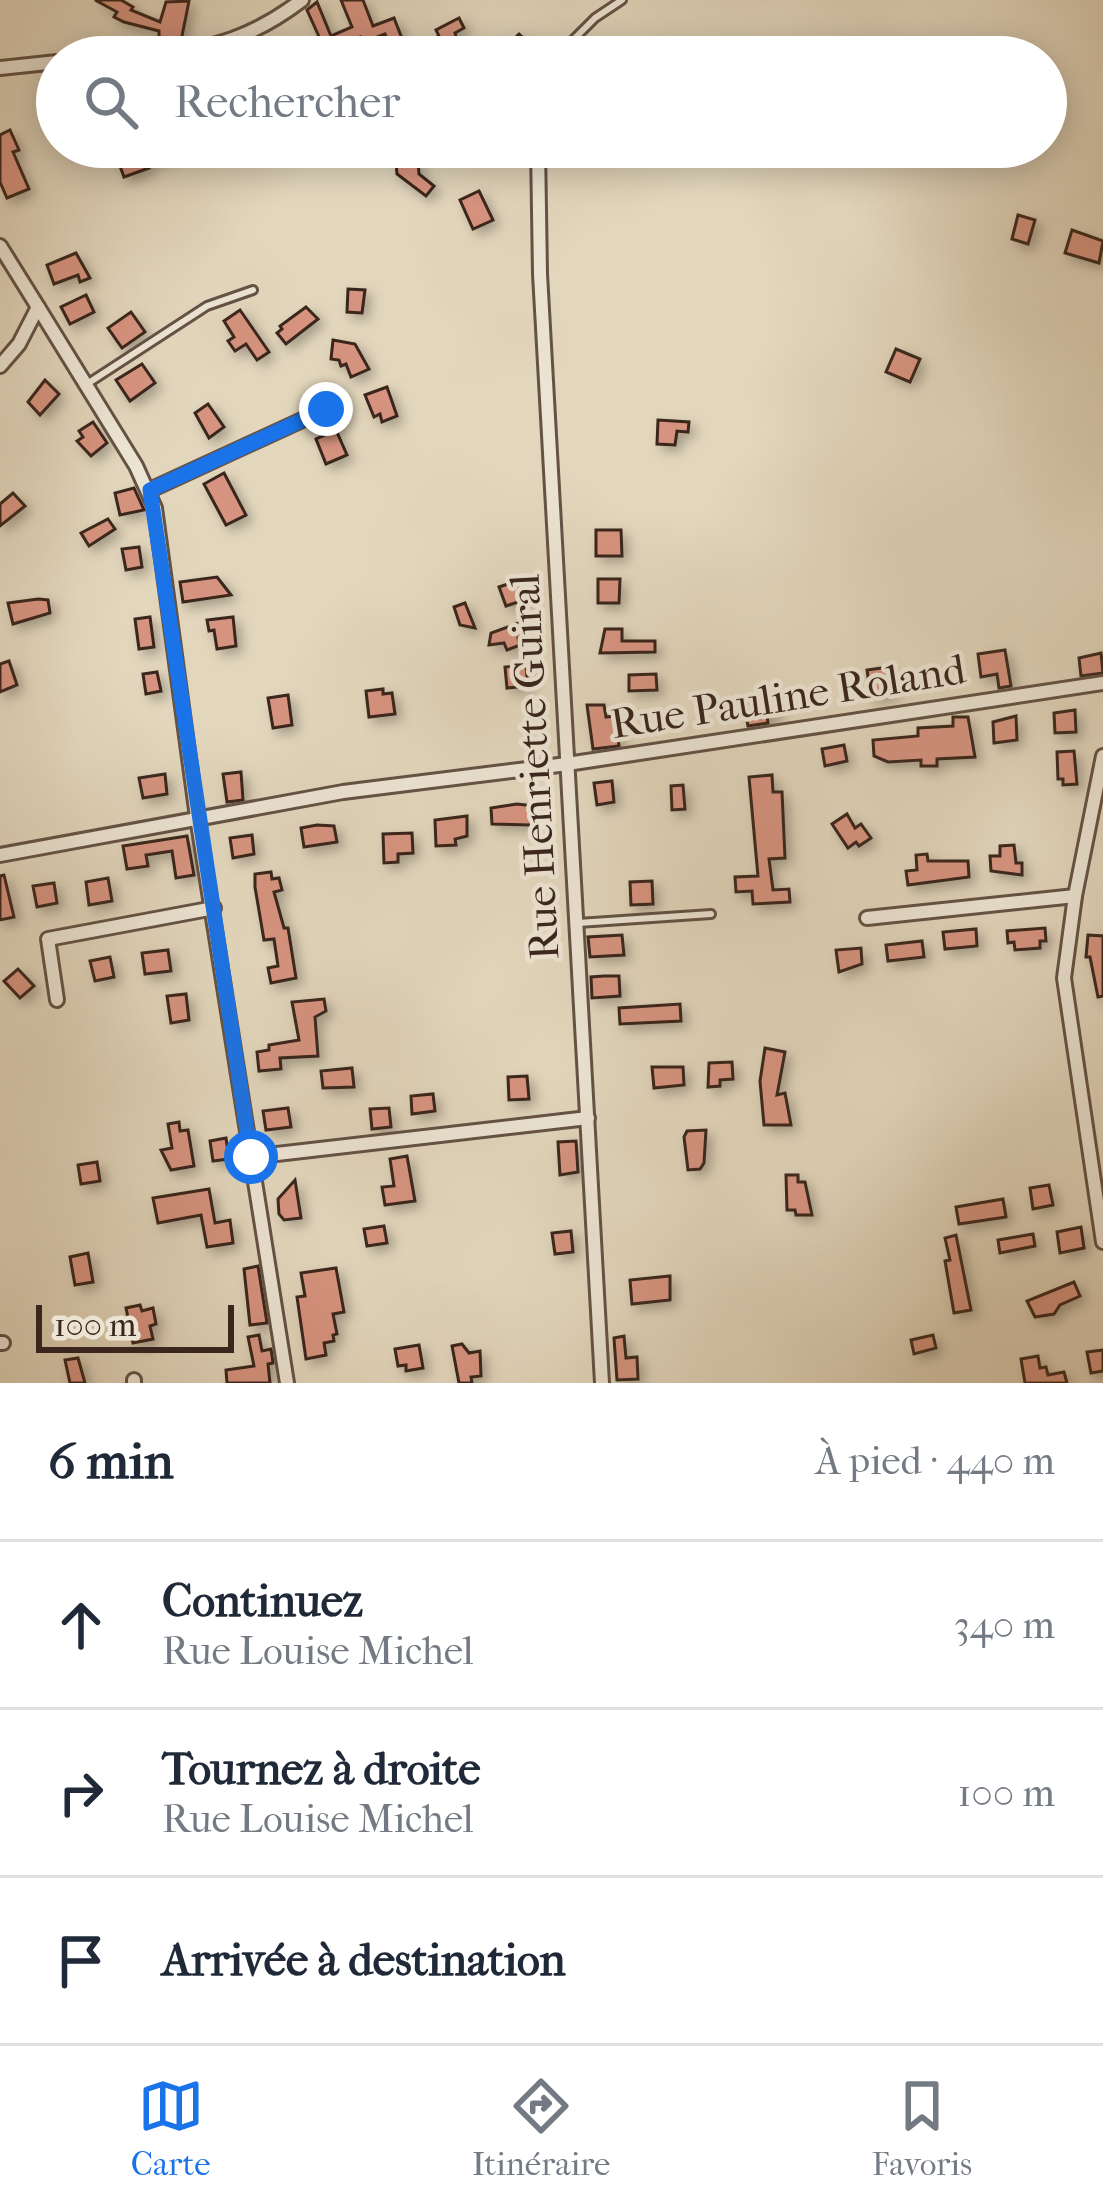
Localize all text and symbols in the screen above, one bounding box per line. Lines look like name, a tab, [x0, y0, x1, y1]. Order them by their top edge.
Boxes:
search box	[36, 36, 1067, 168]
icon: search	[78, 69, 144, 135]
text: Rechercher	[174, 76, 400, 129]
route end	[299, 382, 353, 436]
street label: Rue Henriette Guiral	[500, 573, 570, 961]
street label: Rue Pauline Roland	[607, 645, 970, 749]
route start	[224, 1130, 278, 1184]
scale bar	[36, 1299, 234, 1352]
text: 100 m	[54, 1306, 137, 1345]
text: 6 min	[48, 1431, 174, 1491]
text: À pied · 440 m	[815, 1438, 1055, 1484]
text: Continuez	[162, 1575, 363, 1628]
icon: ahead	[48, 1592, 114, 1658]
text: 340 m	[954, 1602, 1055, 1648]
text: Rue Louise Michel	[162, 1628, 474, 1674]
text: Tournez à droite	[162, 1743, 481, 1796]
icon: right	[48, 1760, 114, 1826]
text: 100 m	[957, 1770, 1055, 1816]
text: Rue Louise Michel	[162, 1796, 474, 1842]
icon: arrive	[48, 1928, 114, 1994]
text: Arrivée à destination	[162, 1934, 566, 1987]
tab: Carte	[131, 2073, 211, 2184]
tab: Itinéraire	[472, 2073, 610, 2184]
tab: Favoris	[872, 2073, 972, 2184]

